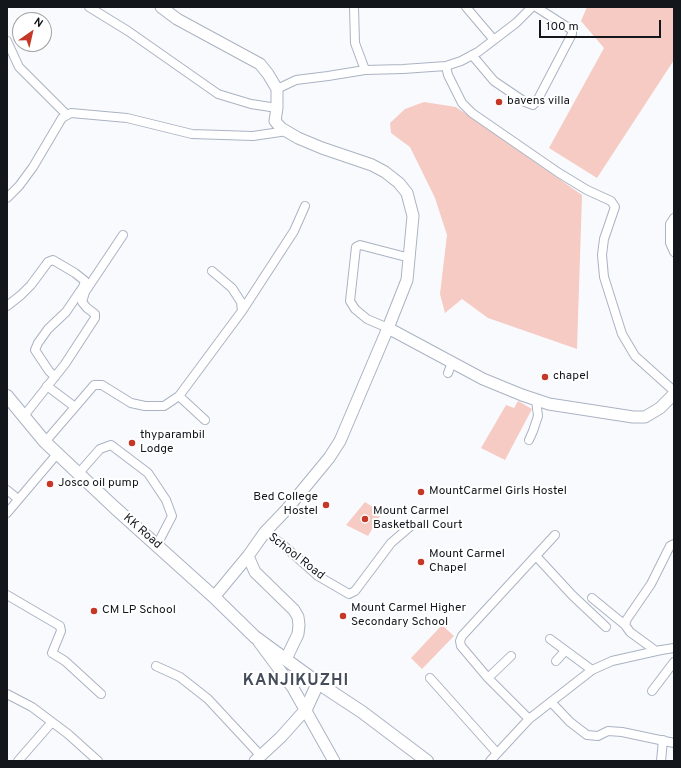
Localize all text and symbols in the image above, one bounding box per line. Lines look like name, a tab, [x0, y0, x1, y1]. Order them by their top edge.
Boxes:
north arrow	[12, 12, 52, 52]
scale bar	[541, 12, 663, 38]
text: N	[31, 15, 45, 31]
text: 100 m	[546, 19, 579, 35]
place label: bavens villa	[507, 95, 570, 109]
marker: bavens villa	[494, 97, 504, 107]
place label: chapel	[553, 370, 589, 384]
marker: chapel	[540, 372, 550, 382]
place label: thyparambil Lodge	[140, 429, 205, 457]
marker: thyparambil Lodge	[127, 438, 137, 448]
place label: Josco oil pump	[58, 477, 139, 491]
marker: Josco oil pump	[45, 479, 55, 489]
place label: MountCarmel Girls Hostel	[429, 485, 567, 499]
marker: MountCarmel Girls Hostel	[416, 487, 426, 497]
place label: Bed College Hostel	[253, 491, 318, 519]
marker: Bed College Hostel	[321, 500, 331, 510]
place label: Mount Carmel Basketball Court	[373, 505, 463, 533]
street label: KK Road	[120, 511, 164, 553]
marker: Mount Carmel Basketball Court	[360, 514, 370, 524]
street label: School Road	[265, 531, 327, 583]
place label: Mount Carmel Chapel	[429, 548, 505, 576]
marker: Mount Carmel Chapel	[416, 557, 426, 567]
place label: Mount Carmel Higher Secondary School	[351, 602, 466, 630]
place label: CM LP School	[102, 604, 176, 618]
marker: CM LP School	[89, 606, 99, 616]
marker: Mount Carmel Higher Secondary School	[338, 611, 348, 621]
district label: KANJIKUZHI	[243, 672, 349, 692]

